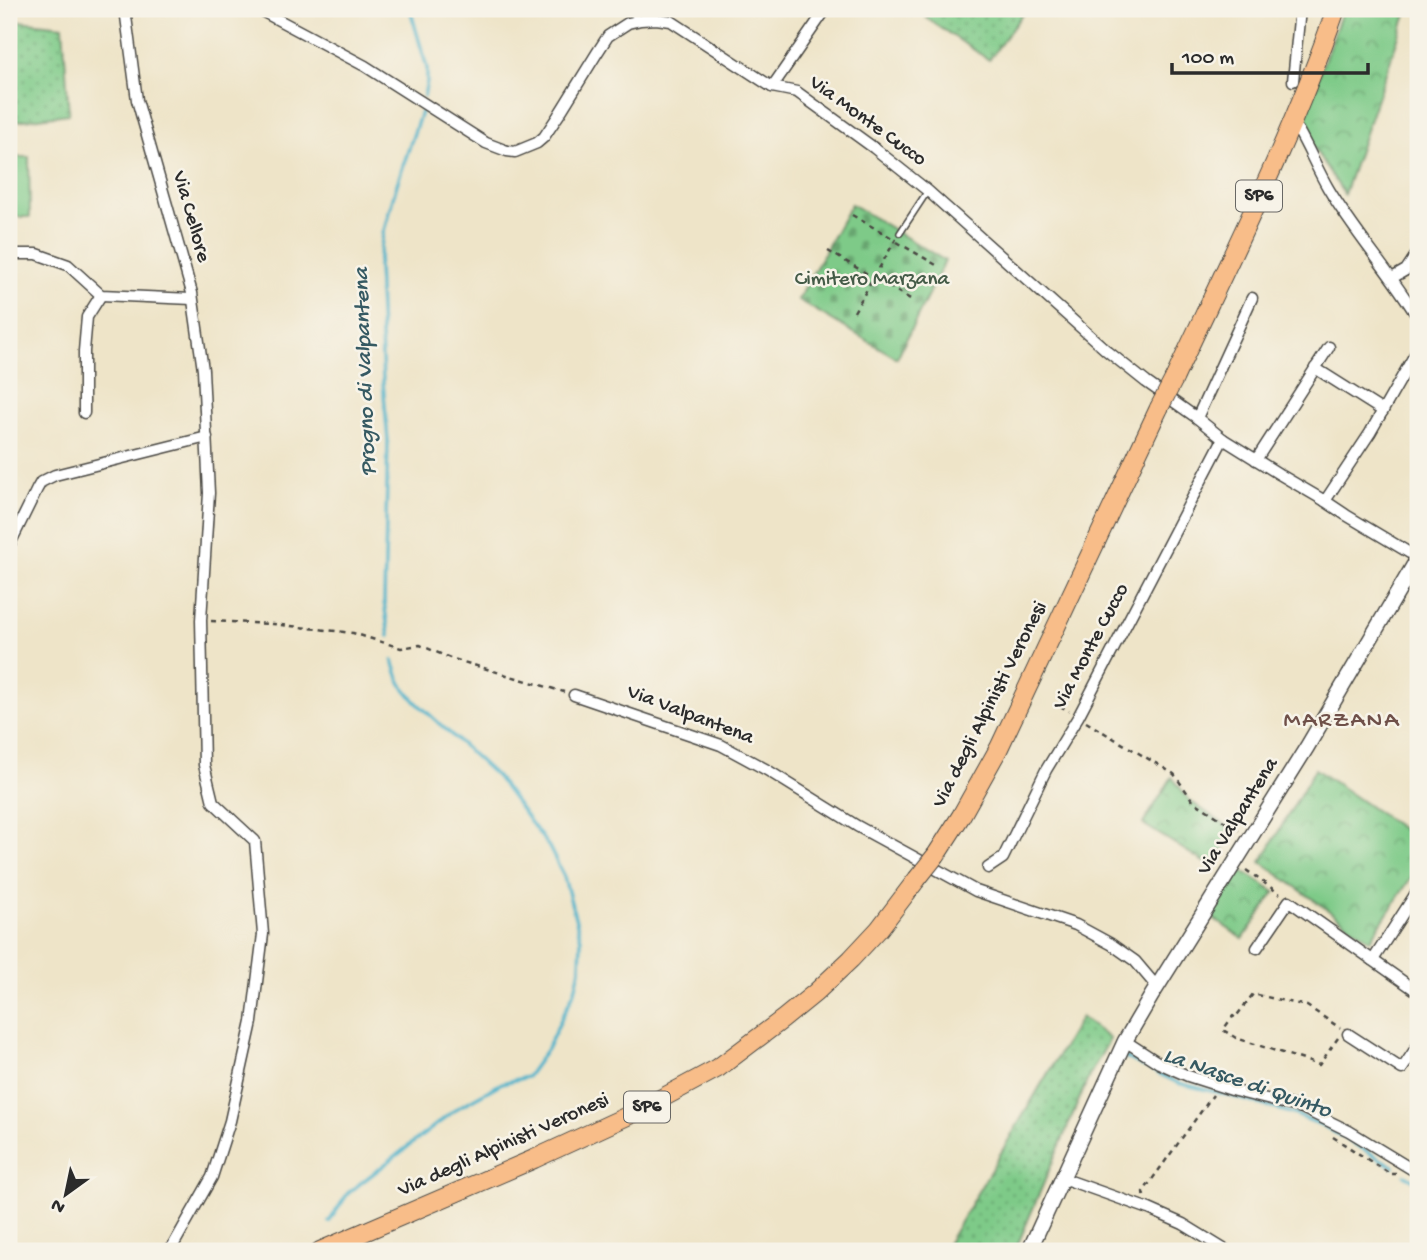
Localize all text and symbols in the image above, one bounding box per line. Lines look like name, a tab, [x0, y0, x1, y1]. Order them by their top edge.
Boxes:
scale bar	[1172, 32, 1368, 76]
text: 100 m	[1181, 47, 1234, 72]
street label: Via Monte Cucco	[803, 70, 931, 173]
street label: Via Cellore	[165, 168, 215, 266]
road number: SP6	[1236, 180, 1282, 212]
water label: Progno di Valpantena	[349, 266, 383, 477]
park label: Cimitero Marzana	[795, 268, 951, 293]
street label: Via Monte Cucco	[1048, 580, 1136, 715]
street label: Via degli Alpinisti Veronesi	[928, 598, 1054, 813]
street label: Via Valpantena	[622, 680, 758, 752]
district label: MARZANA	[1284, 707, 1400, 736]
street label: Via Valpantena	[1192, 752, 1286, 881]
water label: La Nasce di Quinto	[1160, 1043, 1335, 1126]
street label: Via degli Alpinisti Veronesi	[394, 1088, 613, 1204]
road number: SP6	[624, 1092, 670, 1122]
north arrow	[32, 1158, 102, 1228]
text: N	[47, 1192, 70, 1218]

